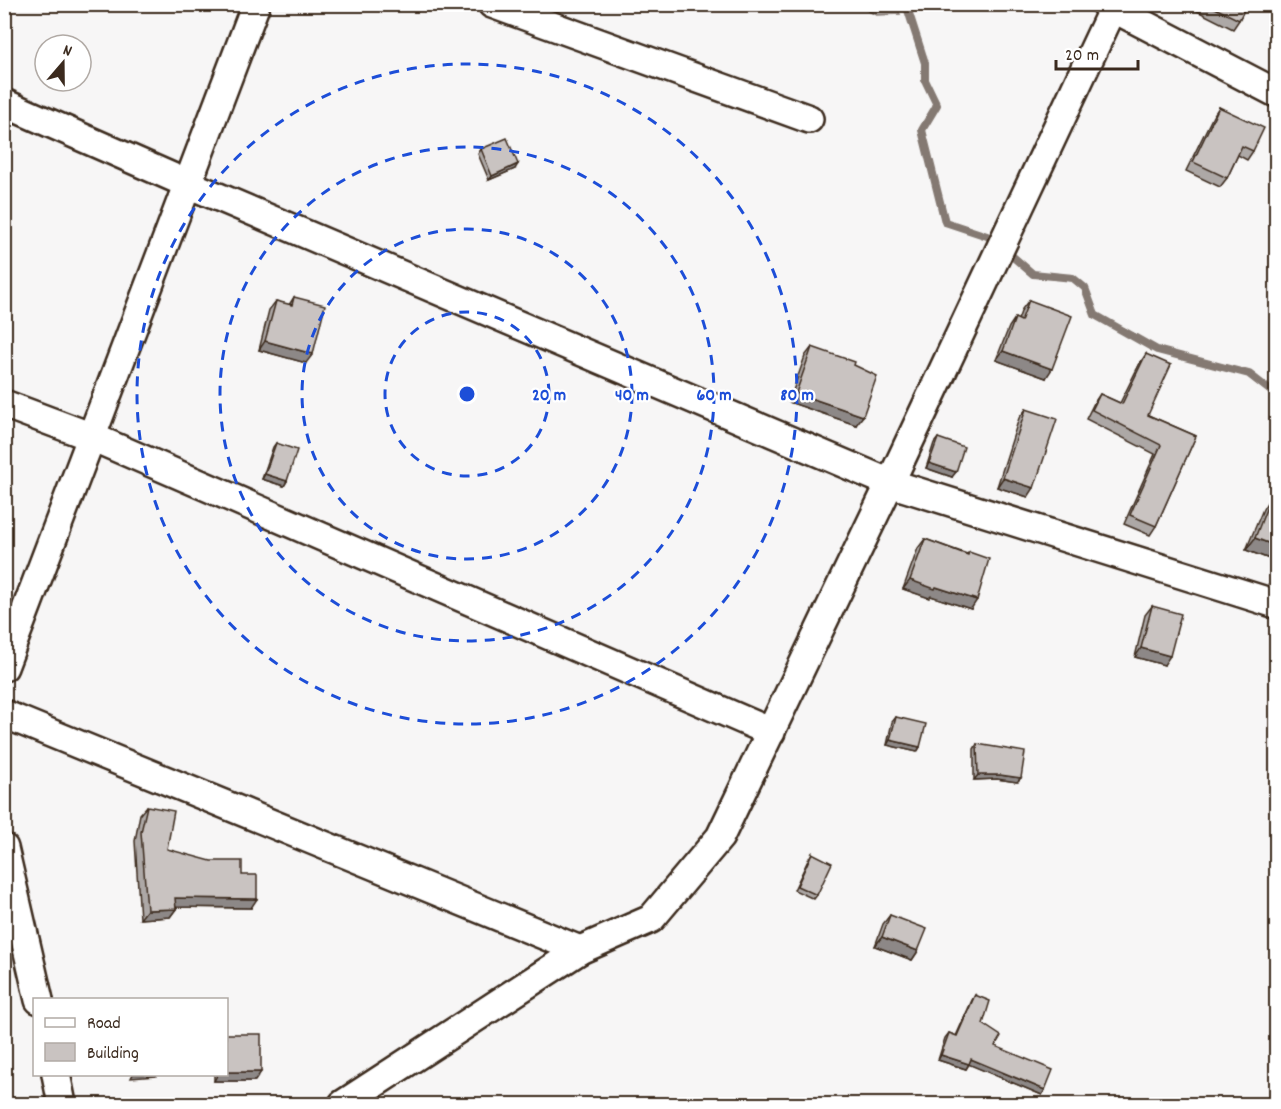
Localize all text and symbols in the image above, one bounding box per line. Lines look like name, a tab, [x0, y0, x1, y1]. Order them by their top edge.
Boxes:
north arrow	[33, 33, 93, 93]
scale bar	[1056, 33, 1138, 71]
text: N	[60, 39, 75, 63]
text: 20 m	[1065, 44, 1099, 69]
centre of rings	[457, 384, 477, 404]
text: 20 m	[532, 384, 566, 409]
text: 40 m	[615, 384, 649, 409]
text: 60 m	[696, 384, 732, 409]
text: 80 m	[780, 384, 814, 409]
legend	[33, 998, 228, 1076]
text: Road	[87, 1012, 121, 1037]
text: Building	[87, 1042, 139, 1067]

